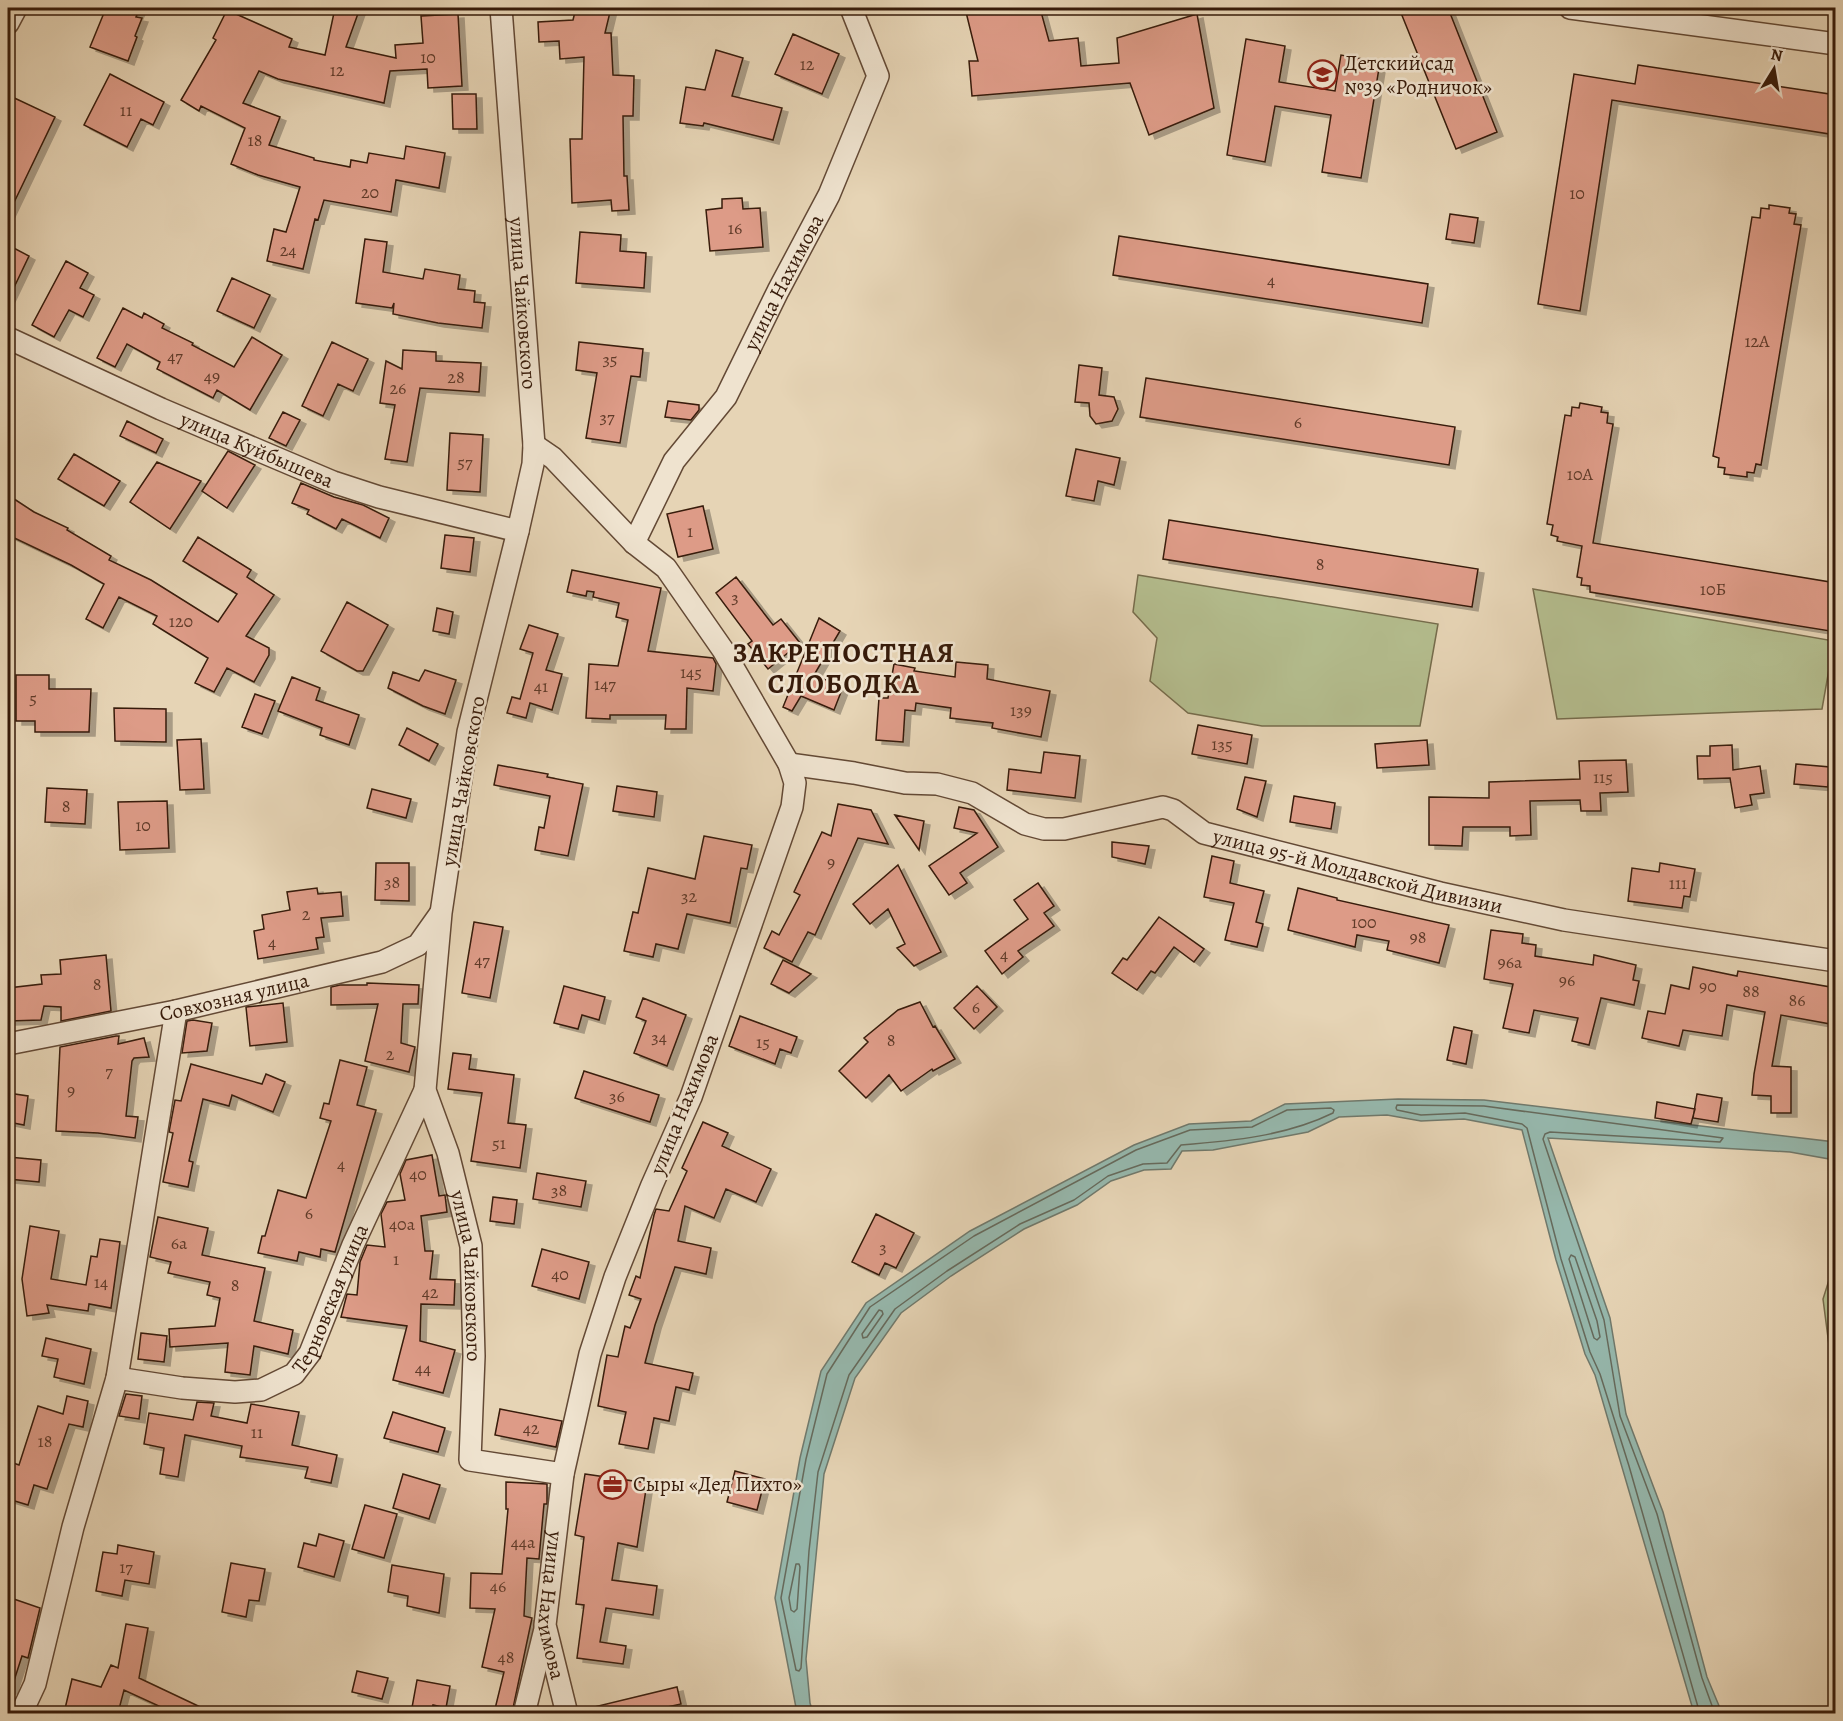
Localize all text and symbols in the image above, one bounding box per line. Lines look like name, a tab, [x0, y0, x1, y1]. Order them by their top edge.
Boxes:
north arrow	[1744, 39, 1804, 99]
text: N	[1769, 43, 1785, 67]
house number: 10	[420, 45, 436, 69]
place label: Детский сад №39 «Родничок»	[1344, 49, 1492, 101]
house number: 12	[800, 52, 815, 76]
house number: 12	[330, 58, 345, 82]
school or university icon: Детский сад №39 «Родничок»	[1307, 59, 1339, 91]
house number: 11	[120, 98, 132, 122]
house number: 18	[248, 128, 262, 152]
house number: 20	[361, 180, 379, 204]
house number: 10	[1569, 181, 1585, 205]
street label: улица Нахимова	[736, 209, 830, 356]
street label: улица Чайковского	[503, 215, 544, 390]
house number: 16	[728, 216, 742, 240]
house number: 24	[280, 238, 296, 262]
house number: 4	[1267, 268, 1275, 292]
house number: 12А	[1744, 329, 1770, 353]
house number: 47	[167, 344, 183, 368]
house number: 35	[602, 347, 618, 371]
house number: 49	[204, 364, 220, 388]
house number: 28	[447, 365, 465, 389]
house number: 26	[390, 376, 406, 400]
street label: улица Куйбышева	[175, 404, 338, 495]
house number: 37	[599, 405, 615, 429]
house number: 6	[1294, 410, 1302, 434]
house number: 57	[457, 450, 473, 474]
house number: 10А	[1567, 462, 1594, 486]
house number: 1	[687, 519, 693, 543]
house number: 8	[1316, 552, 1324, 576]
house number: 10Б	[1700, 577, 1726, 601]
house number: 3	[731, 585, 739, 609]
house number: 120	[169, 609, 193, 633]
district label: ЗАКРЕПОСТНАЯ СЛОБОДКА	[733, 635, 955, 702]
house number: 145	[680, 660, 702, 684]
house number: 147	[594, 672, 616, 696]
house number: 41	[534, 674, 548, 698]
house number: 5	[29, 686, 37, 710]
street label: улица Чайковского	[434, 694, 492, 869]
house number: 139	[1010, 698, 1032, 722]
house number: 135	[1211, 732, 1233, 756]
house number: 115	[1593, 765, 1613, 789]
house number: 8	[62, 794, 70, 818]
house number: 10	[135, 813, 151, 837]
street label: улица 95-й Молдавской Дивизии	[1209, 822, 1506, 920]
house number: 9	[827, 850, 835, 874]
house number: 38	[384, 870, 400, 894]
house number: 111	[1669, 871, 1687, 895]
house number: 32	[681, 884, 697, 908]
house number: 2	[302, 902, 311, 926]
house number: 100	[1351, 910, 1377, 934]
house number: 98	[1410, 925, 1426, 949]
house number: 4	[268, 930, 276, 954]
house number: 4	[1000, 942, 1008, 966]
house number: 47	[474, 948, 490, 972]
house number: 96а	[1498, 950, 1523, 974]
street label: Совхозная улица	[157, 966, 312, 1028]
house number: 96	[1559, 968, 1575, 992]
house number: 8	[93, 972, 101, 996]
house number: 90	[1699, 974, 1717, 998]
house number: 88	[1742, 979, 1760, 1003]
house number: 86	[1788, 988, 1806, 1012]
house number: 6	[972, 995, 980, 1019]
house number: 34	[651, 1025, 667, 1049]
house number: 8	[887, 1028, 895, 1052]
street label: улица Нахимова	[643, 1029, 725, 1180]
house number: 15	[756, 1030, 770, 1054]
house number: 2	[386, 1042, 395, 1066]
house number: 7	[105, 1059, 113, 1083]
house number: 9	[67, 1078, 75, 1102]
house number: 36	[609, 1084, 625, 1108]
house number: 51	[492, 1131, 506, 1155]
house number: 4	[337, 1152, 345, 1176]
house number: 40	[409, 1162, 427, 1186]
house number: 38	[551, 1178, 567, 1202]
street label: улица Чайковского	[443, 1186, 488, 1362]
house number: 6	[305, 1201, 313, 1225]
house number: 40а	[389, 1212, 416, 1236]
street label: Терновская улица	[285, 1219, 375, 1379]
house number: 6а	[171, 1231, 188, 1255]
house number: 3	[879, 1235, 887, 1259]
house number: 1	[393, 1247, 399, 1271]
house number: 40	[551, 1262, 569, 1286]
house number: 14	[94, 1270, 108, 1294]
house number: 8	[231, 1273, 239, 1297]
house number: 42	[422, 1280, 439, 1304]
house number: 44	[415, 1356, 431, 1380]
house number: 42	[523, 1416, 540, 1440]
house number: 11	[251, 1420, 263, 1444]
house number: 18	[38, 1429, 52, 1453]
office icon: Сыры «Дед Пихто»	[596, 1468, 628, 1500]
place label: Сыры «Дед Пихто»	[633, 1470, 802, 1498]
street label: улица Нахимова	[531, 1529, 572, 1683]
house number: 44а	[511, 1530, 536, 1554]
house number: 17	[119, 1555, 133, 1579]
house number: 46	[490, 1574, 506, 1598]
house number: 48	[498, 1645, 514, 1669]

